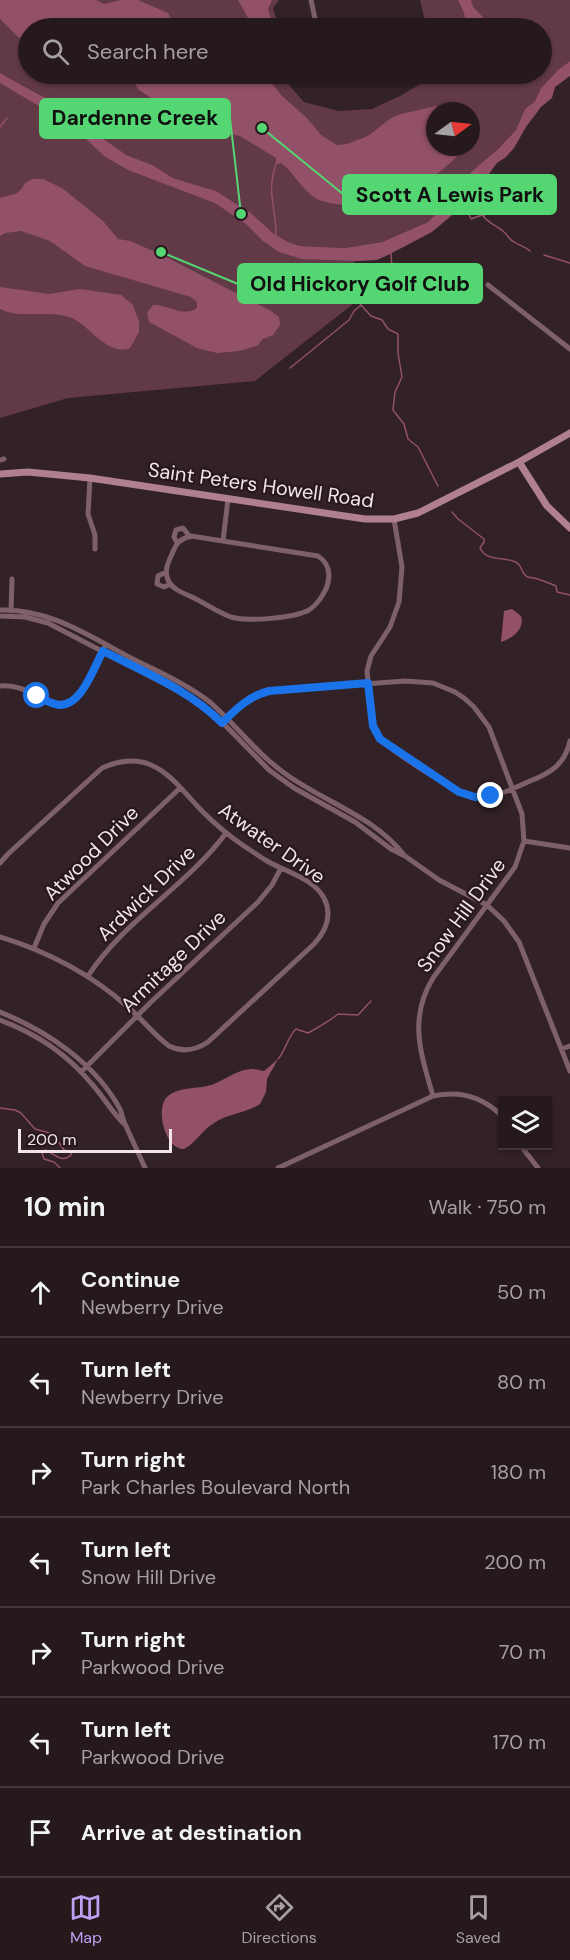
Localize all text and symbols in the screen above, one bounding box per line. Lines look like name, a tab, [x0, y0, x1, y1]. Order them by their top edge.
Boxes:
search box	[18, 18, 552, 84]
icon: search	[39, 35, 72, 68]
text: Search here	[87, 37, 208, 66]
callout: Dardenne Creek	[40, 99, 230, 138]
north arrow	[426, 102, 480, 156]
text: Dardenne Creek	[52, 104, 218, 132]
callout: Scott A Lewis Park	[343, 175, 556, 214]
text: Scott A Lewis Park	[356, 181, 544, 209]
callout: Old Hickory Golf Club	[238, 264, 482, 303]
text: Old Hickory Golf Club	[250, 270, 470, 298]
street label: Saint Peters Howell Road	[146, 456, 376, 514]
route start	[23, 682, 49, 708]
route end	[477, 782, 503, 808]
street label: Atwater Drive	[213, 797, 331, 889]
street label: Atwood Drive	[38, 800, 144, 906]
street label: Ardwick Drive	[91, 839, 201, 947]
street label: Snow Hill Drive	[411, 853, 511, 977]
street label: Armitage Drive	[115, 904, 231, 1018]
map controls	[498, 1096, 552, 1150]
button: layers	[498, 1096, 552, 1150]
scale bar	[18, 1126, 172, 1154]
text: 200 m	[27, 1129, 76, 1150]
text: 10 min	[24, 1190, 106, 1224]
text: Walk · 750 m	[428, 1194, 546, 1220]
text: Continue	[81, 1265, 180, 1294]
icon: ahead	[24, 1276, 57, 1309]
text: 50 m	[497, 1279, 546, 1305]
text: Newberry Drive	[81, 1294, 224, 1320]
text: Turn left	[81, 1355, 171, 1384]
icon: left	[24, 1366, 57, 1399]
text: 80 m	[497, 1369, 546, 1395]
text: Newberry Drive	[81, 1384, 224, 1410]
text: Turn right	[81, 1445, 186, 1474]
icon: right	[24, 1456, 57, 1489]
text: 180 m	[491, 1459, 546, 1485]
text: Park Charles Boulevard North	[81, 1474, 350, 1500]
text: Turn left	[81, 1535, 171, 1564]
icon: left	[24, 1546, 57, 1579]
text: 200 m	[484, 1549, 546, 1575]
text: Snow Hill Drive	[81, 1564, 216, 1590]
text: Turn right	[81, 1625, 186, 1654]
icon: right	[24, 1636, 57, 1669]
text: 70 m	[499, 1639, 546, 1665]
text: Parkwood Drive	[81, 1654, 224, 1680]
text: Turn left	[81, 1715, 171, 1744]
icon: left	[24, 1726, 57, 1759]
text: 170 m	[493, 1729, 546, 1755]
text: Parkwood Drive	[81, 1744, 224, 1770]
icon: arrive	[24, 1816, 57, 1849]
text: Arrive at destination	[81, 1818, 302, 1847]
tab: Map	[69, 1891, 102, 1948]
tab: Directions	[241, 1891, 317, 1948]
tab: Saved	[456, 1891, 501, 1948]

